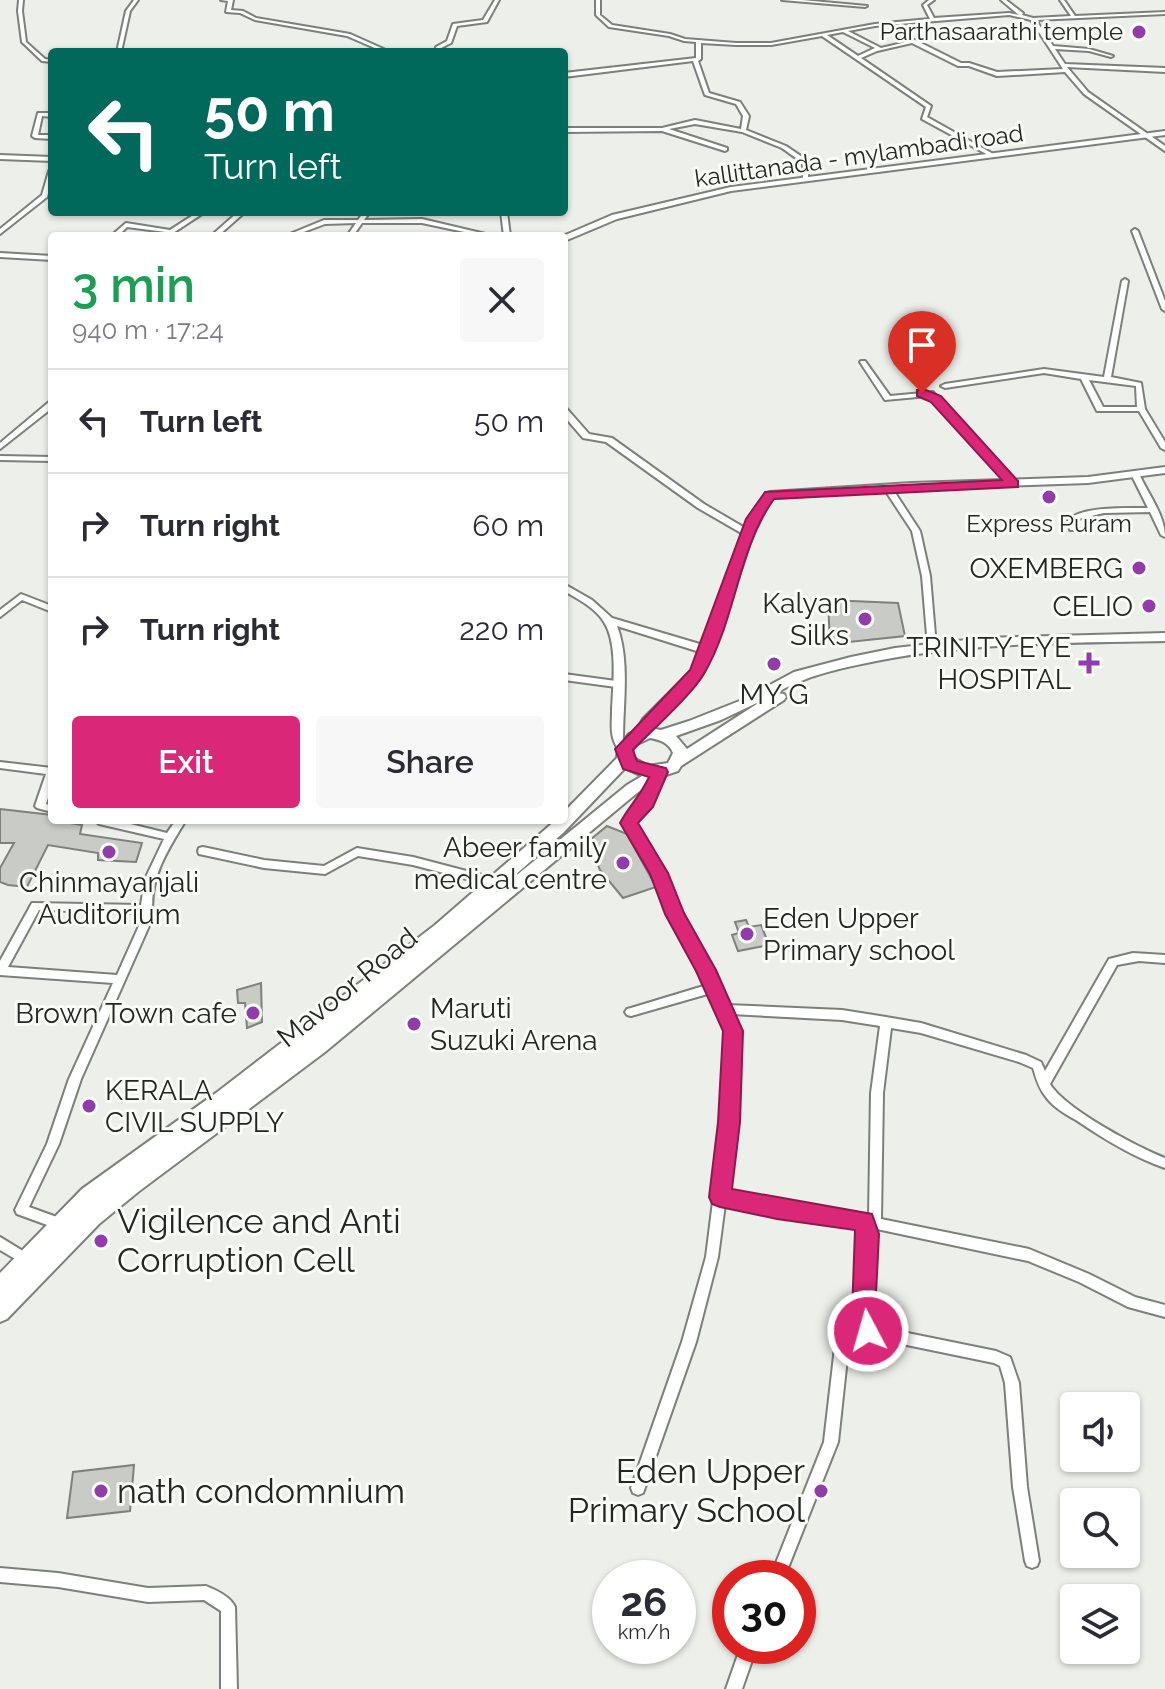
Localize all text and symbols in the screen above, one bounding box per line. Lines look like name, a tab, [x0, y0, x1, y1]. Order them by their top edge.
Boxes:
place label: Parthasaarathi temple	[880, 17, 1123, 46]
marker: Parthasaarathi temple	[1130, 23, 1148, 41]
text: 50 m	[204, 78, 335, 144]
icon: left	[72, 80, 176, 184]
street label: kallittanada - mylambadi road	[693, 118, 1025, 193]
text: Turn left	[204, 145, 342, 187]
text: 3 min	[72, 257, 195, 313]
button: close	[460, 258, 544, 342]
pin	[888, 311, 956, 393]
text: 940 m · 17:24	[72, 315, 224, 345]
icon: arrive	[900, 323, 944, 367]
icon: left	[72, 399, 116, 443]
text: Turn left	[140, 404, 262, 439]
text: 50 m	[474, 404, 544, 439]
marker: Express Puram	[1040, 488, 1058, 506]
icon: right	[72, 503, 116, 547]
text: Turn right	[140, 508, 280, 543]
text: 60 m	[472, 508, 544, 543]
place label: Express Puram	[966, 509, 1132, 538]
place label: OXEMBERG	[970, 552, 1123, 585]
marker: OXEMBERG	[1130, 559, 1148, 577]
place label: Kalyan Silks	[762, 587, 849, 652]
place label: CELIO	[1052, 590, 1133, 623]
marker: CELIO	[1140, 597, 1158, 615]
icon: right	[72, 607, 116, 651]
marker: Kalyan Silks	[856, 610, 874, 628]
text: Turn right	[140, 612, 280, 647]
text: 220 m	[459, 612, 544, 647]
place label: TRINITY EYE HOSPITAL	[906, 631, 1071, 696]
marker: TRINITY EYE HOSPITAL	[1078, 652, 1100, 674]
marker: MY G	[765, 655, 783, 673]
place label: MY G	[740, 678, 808, 711]
button: Exit	[72, 716, 300, 808]
button: Share	[316, 716, 544, 808]
place label: Abeer family medical centre	[414, 831, 607, 896]
marker: Chinmayanjali Auditorium	[100, 843, 118, 861]
marker: Abeer family medical centre	[614, 854, 632, 872]
place label: Chinmayanjali Auditorium	[19, 866, 199, 931]
place label: Eden Upper Primary school	[763, 902, 955, 967]
street label: Mavoor Road	[271, 921, 424, 1054]
marker: Eden Upper Primary school	[738, 925, 756, 943]
place label: Maruti Suzuki Arena	[430, 992, 598, 1057]
place label: Brown Town cafe	[15, 997, 237, 1030]
marker: Brown Town cafe	[244, 1004, 262, 1022]
marker: Maruti Suzuki Arena	[405, 1015, 423, 1033]
place label: KERALA CIVIL SUPPLY	[105, 1074, 284, 1139]
marker: KERALA CIVIL SUPPLY	[80, 1097, 98, 1115]
place label: Vigilence and Anti Corruption Cell	[117, 1201, 401, 1280]
marker: Vigilence and Anti Corruption Cell	[92, 1232, 110, 1250]
position arrow	[826, 1289, 910, 1373]
map controls	[1060, 1392, 1140, 1664]
button: sound	[1060, 1392, 1140, 1472]
place label: Eden Upper Primary School	[568, 1451, 806, 1530]
place label: nath condomnium	[117, 1471, 405, 1511]
marker: nath condomnium	[92, 1482, 110, 1500]
marker: Eden Upper Primary School	[812, 1482, 830, 1500]
button: search	[1060, 1488, 1140, 1568]
speed limit sign: 30	[712, 1560, 816, 1664]
text: 26	[621, 1578, 667, 1625]
button: layers	[1060, 1584, 1140, 1664]
text: km/h	[618, 1620, 670, 1644]

